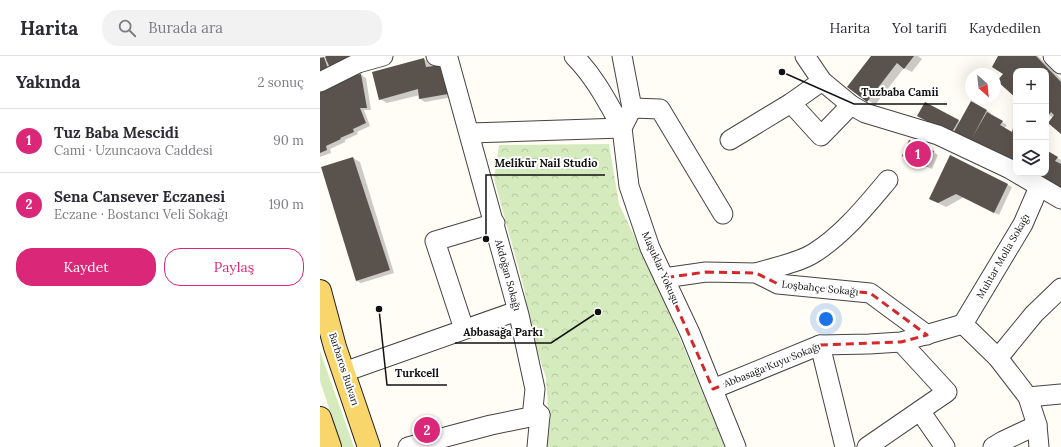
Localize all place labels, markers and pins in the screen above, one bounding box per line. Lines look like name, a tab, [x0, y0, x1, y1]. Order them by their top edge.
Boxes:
callout: Tuzbaba Camii	[854, 81, 947, 104]
pin: 1	[905, 139, 931, 169]
callout: Melikür Nail Studio	[486, 152, 605, 175]
callout: Abbasağa Parkı	[455, 320, 551, 343]
callout: Turkcell	[387, 362, 447, 385]
pin: 2	[414, 415, 440, 445]

